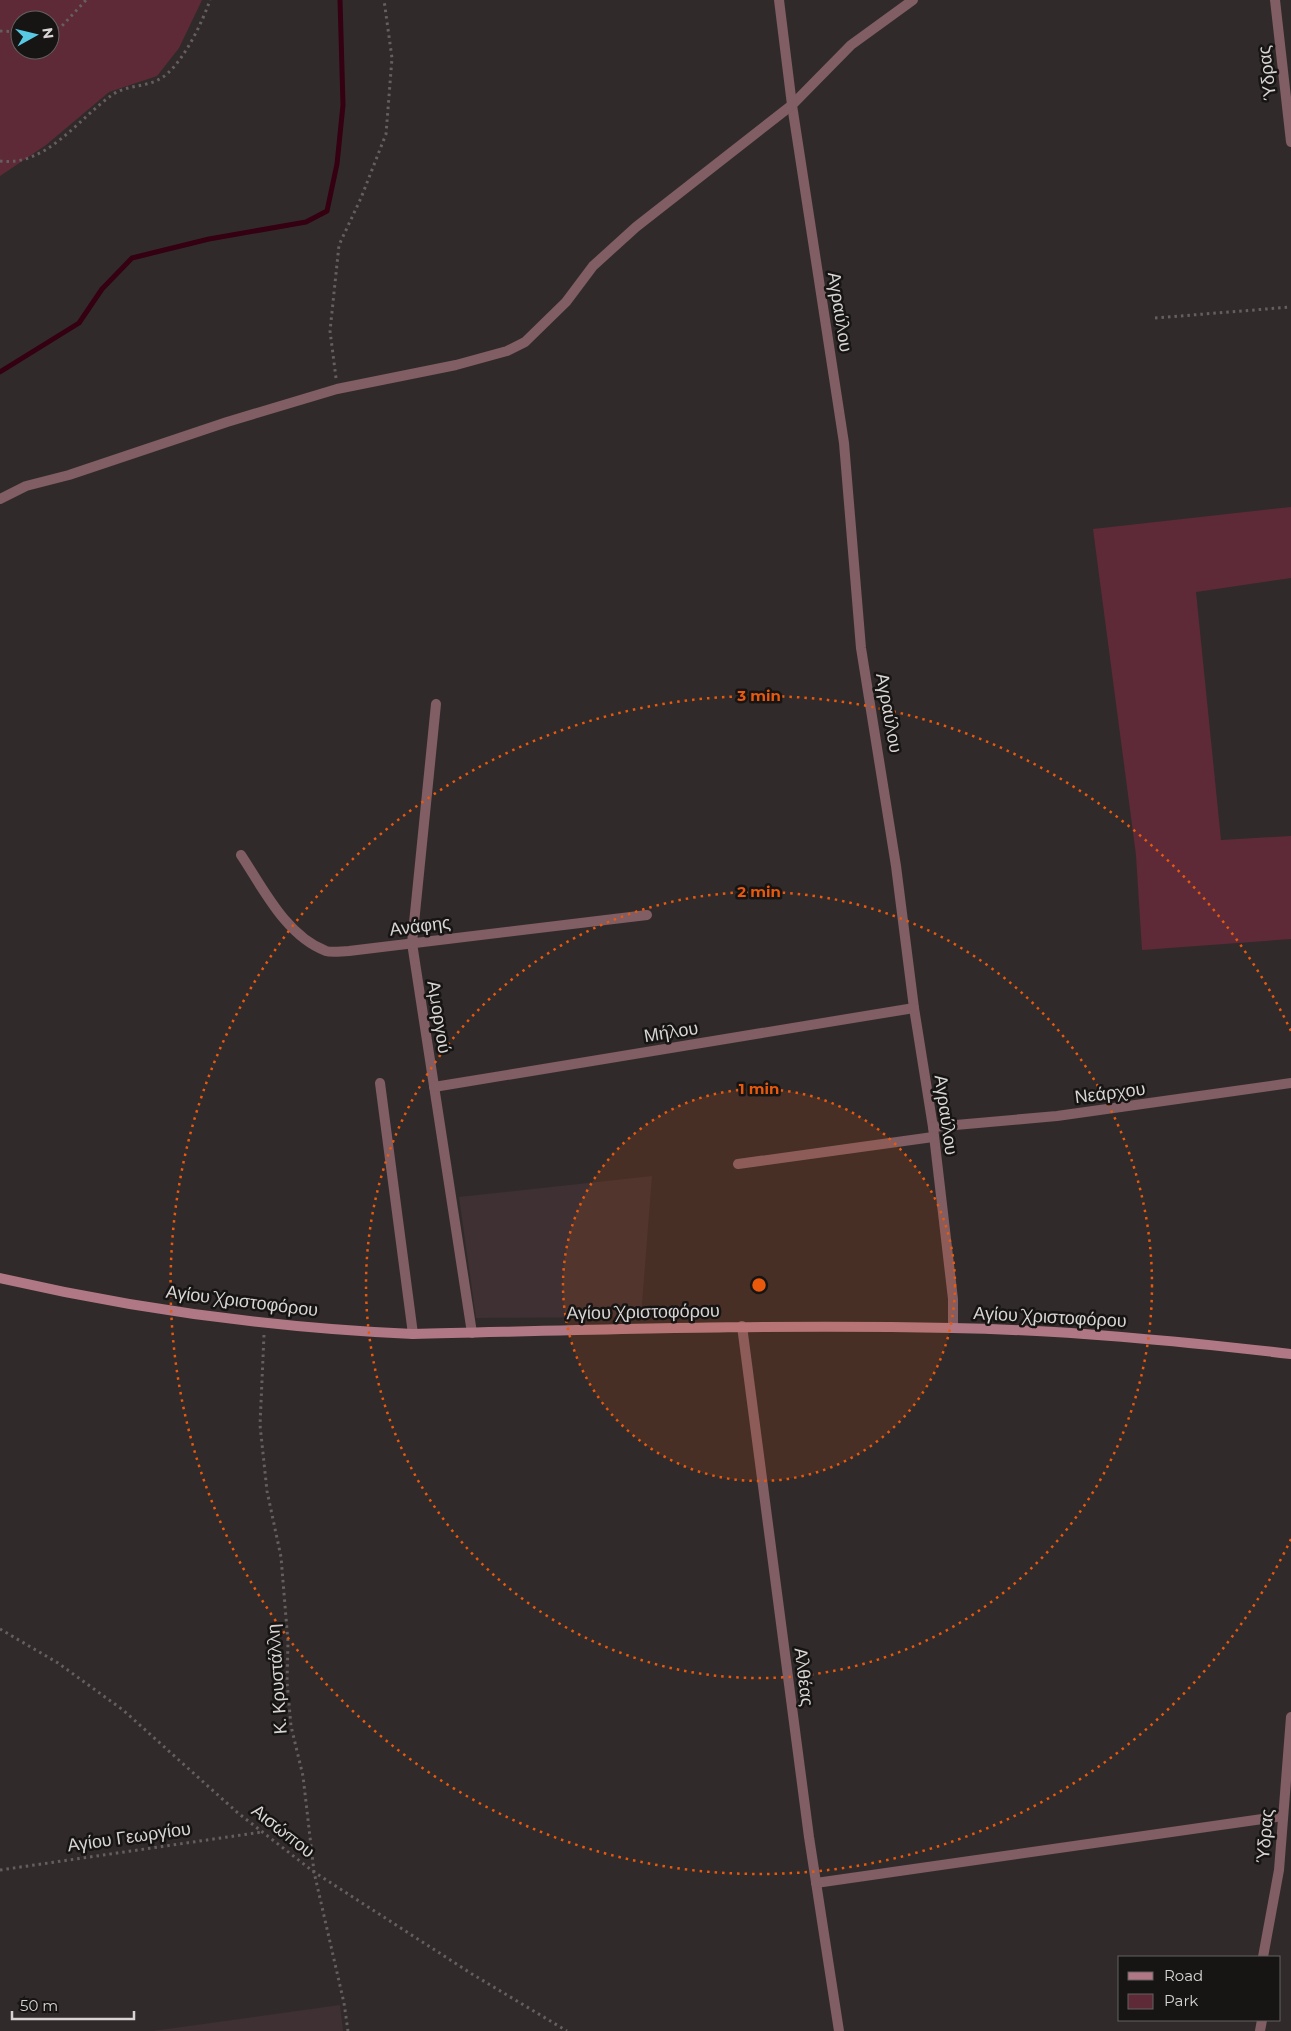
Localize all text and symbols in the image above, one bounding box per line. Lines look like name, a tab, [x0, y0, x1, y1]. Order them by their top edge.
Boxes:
north arrow	[10, 10, 60, 60]
text: N	[38, 26, 58, 40]
street label: Ύδρας	[1253, 44, 1281, 102]
street label: Αγραύλου	[823, 270, 857, 354]
street label: Αγραύλου	[871, 671, 907, 755]
text: 3 min	[736, 686, 781, 705]
text: 2 min	[737, 882, 781, 901]
street label: Ανάφης	[388, 911, 452, 941]
street label: Αμοργού	[422, 979, 456, 1055]
street label: Μήλου	[642, 1017, 700, 1047]
street label: Αγραύλου	[929, 1073, 963, 1157]
street label: Νεάρχου	[1073, 1078, 1147, 1108]
text: 1 min	[739, 1079, 779, 1098]
centre of rings	[750, 1276, 768, 1294]
street label: Αγίου Χριστοφόρου	[165, 1281, 319, 1321]
street label: Αγίου Χριστοφόρου	[566, 1300, 720, 1324]
street label: Αγίου Χριστοφόρου	[973, 1302, 1127, 1332]
street label: Κ. Κρυστάλλη	[262, 1623, 292, 1735]
street label: Αλθέας	[789, 1646, 819, 1708]
street label: Αισώπου	[247, 1800, 319, 1862]
street label: Ύδρας	[1252, 1807, 1278, 1864]
street label: Αγίου Γεωργίου	[66, 1817, 192, 1857]
legend	[1118, 1956, 1281, 2021]
text: Road	[1164, 1966, 1203, 1985]
scale bar	[12, 1988, 135, 2020]
text: Park	[1164, 1991, 1198, 2010]
text: 50 m	[20, 1996, 58, 2015]

